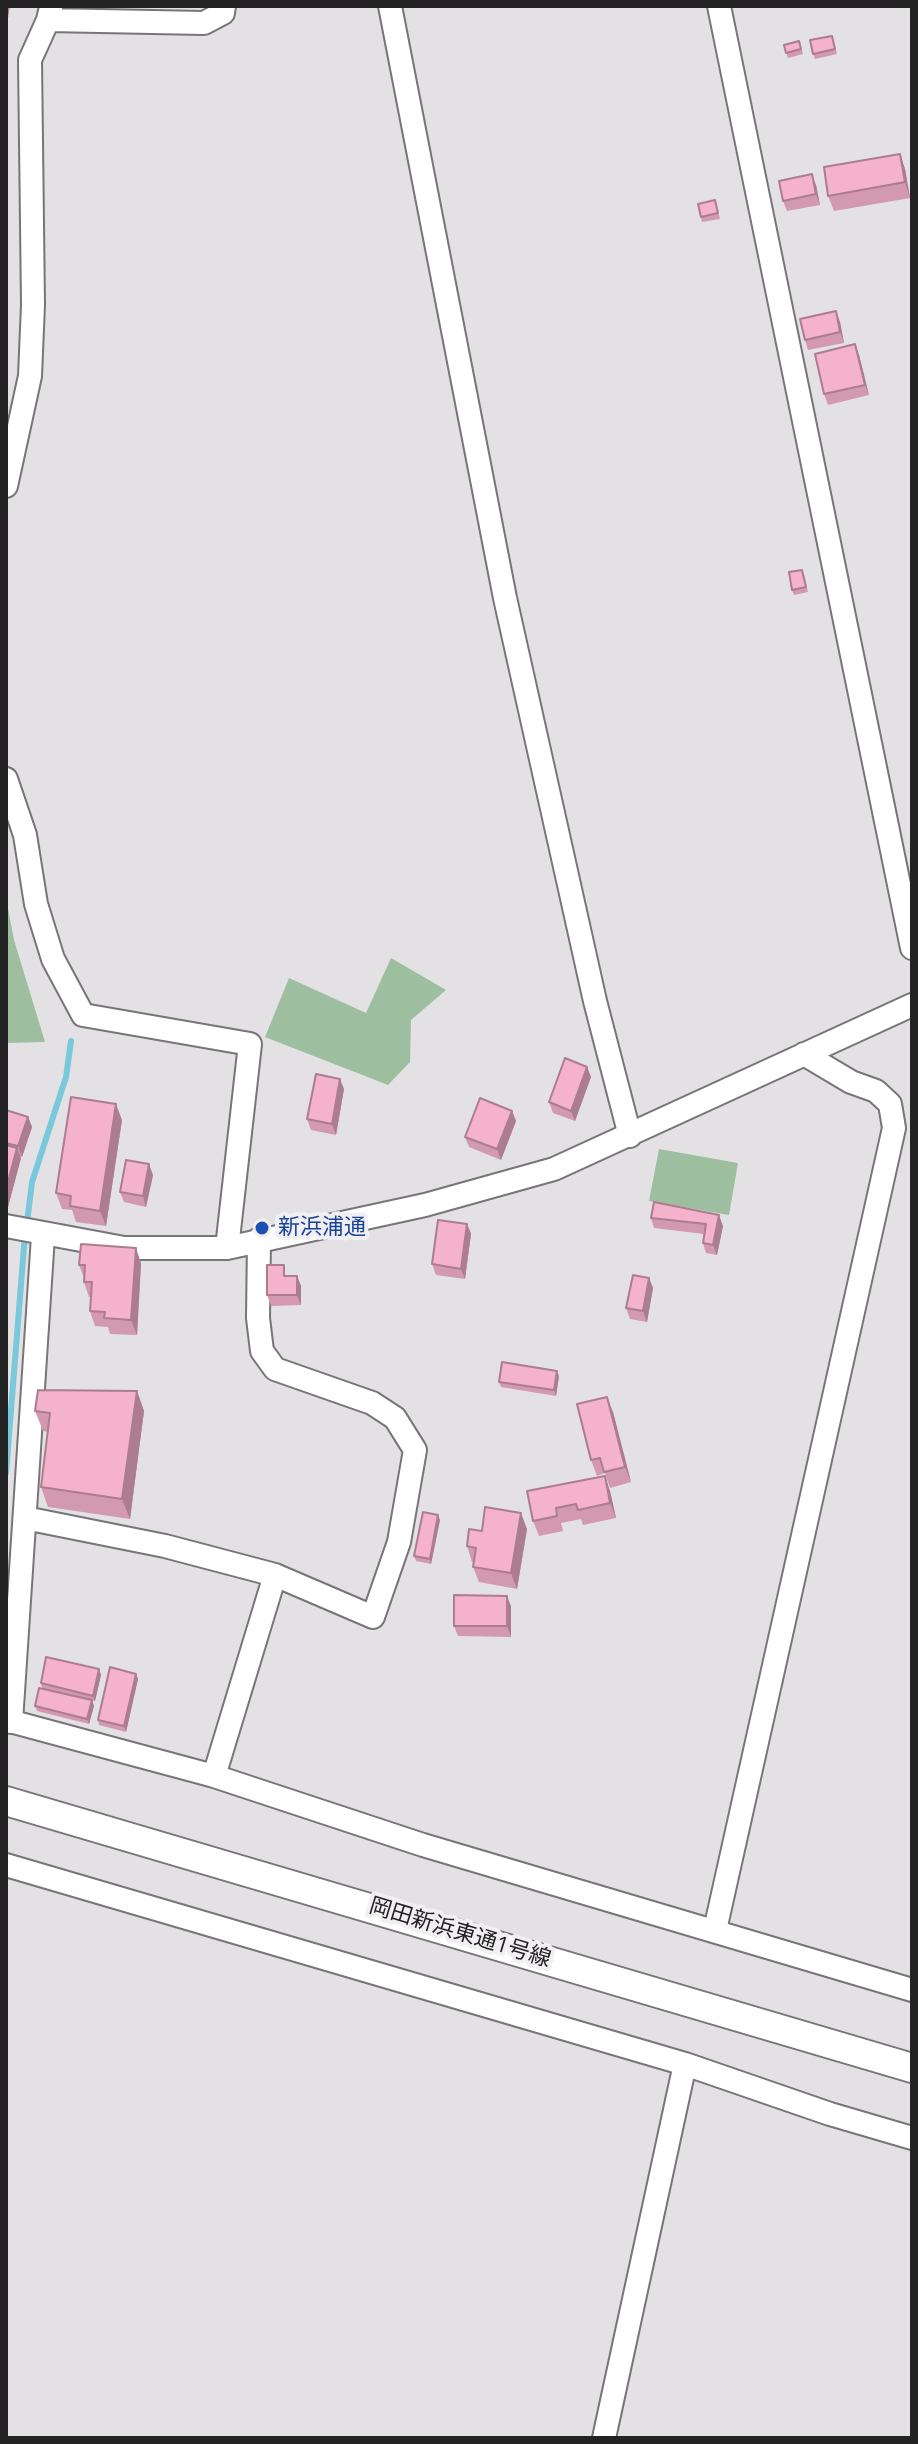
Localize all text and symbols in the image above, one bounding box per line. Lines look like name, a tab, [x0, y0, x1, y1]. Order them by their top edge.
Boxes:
place label: 新浜浦通	[278, 1215, 366, 1241]
marker: 新浜浦通	[253, 1219, 271, 1237]
street label: 岡田新浜東通1号線	[366, 1893, 554, 1973]

